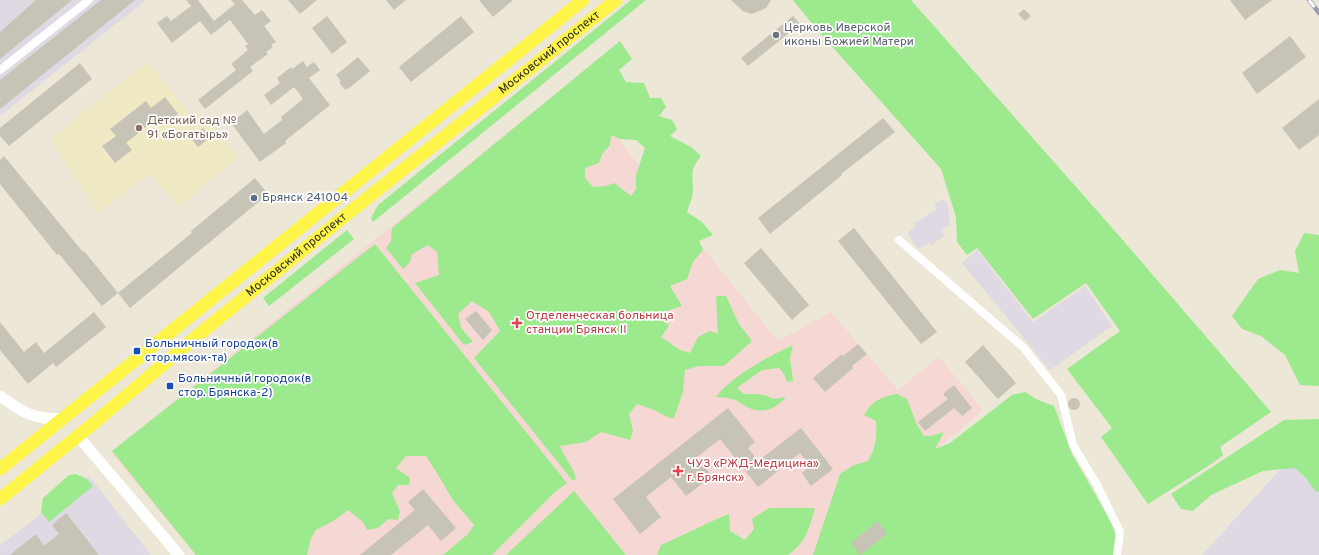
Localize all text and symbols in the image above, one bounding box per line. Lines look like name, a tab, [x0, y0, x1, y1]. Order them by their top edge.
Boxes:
street label: Московский проспект	[496, 7, 604, 98]
place label: Церковь Иверской иконы Божией Матери	[784, 20, 914, 50]
marker: Церковь Иверской иконы Божией Матери	[771, 30, 781, 40]
place label: Детский сад № 91 «Богатырь»	[147, 113, 237, 143]
marker: Детский сад № 91 «Богатырь»	[134, 123, 144, 133]
place label: Брянск 241004	[262, 190, 348, 206]
marker: Брянск 241004	[249, 193, 259, 203]
street label: Московский проспект	[243, 209, 351, 301]
place label: Отделенческая больница станции Брянск II	[526, 308, 674, 338]
marker: Отделенческая больница станции Брянск II	[511, 317, 523, 329]
place label: Больничный городок(в стор.мясок-та)	[145, 336, 279, 366]
marker: Больничный городок(в стор.мясок-та)	[132, 346, 142, 356]
place label: Больничный городок(в стор. Брянска-2)	[178, 371, 312, 401]
marker: Больничный городок(в стор. Брянска-2)	[165, 381, 175, 391]
place label: ЧУЗ «РЖД-Медицина» г. Брянск»	[687, 456, 819, 486]
marker: ЧУЗ «РЖД-Медицина» г. Брянск»	[672, 465, 684, 477]

